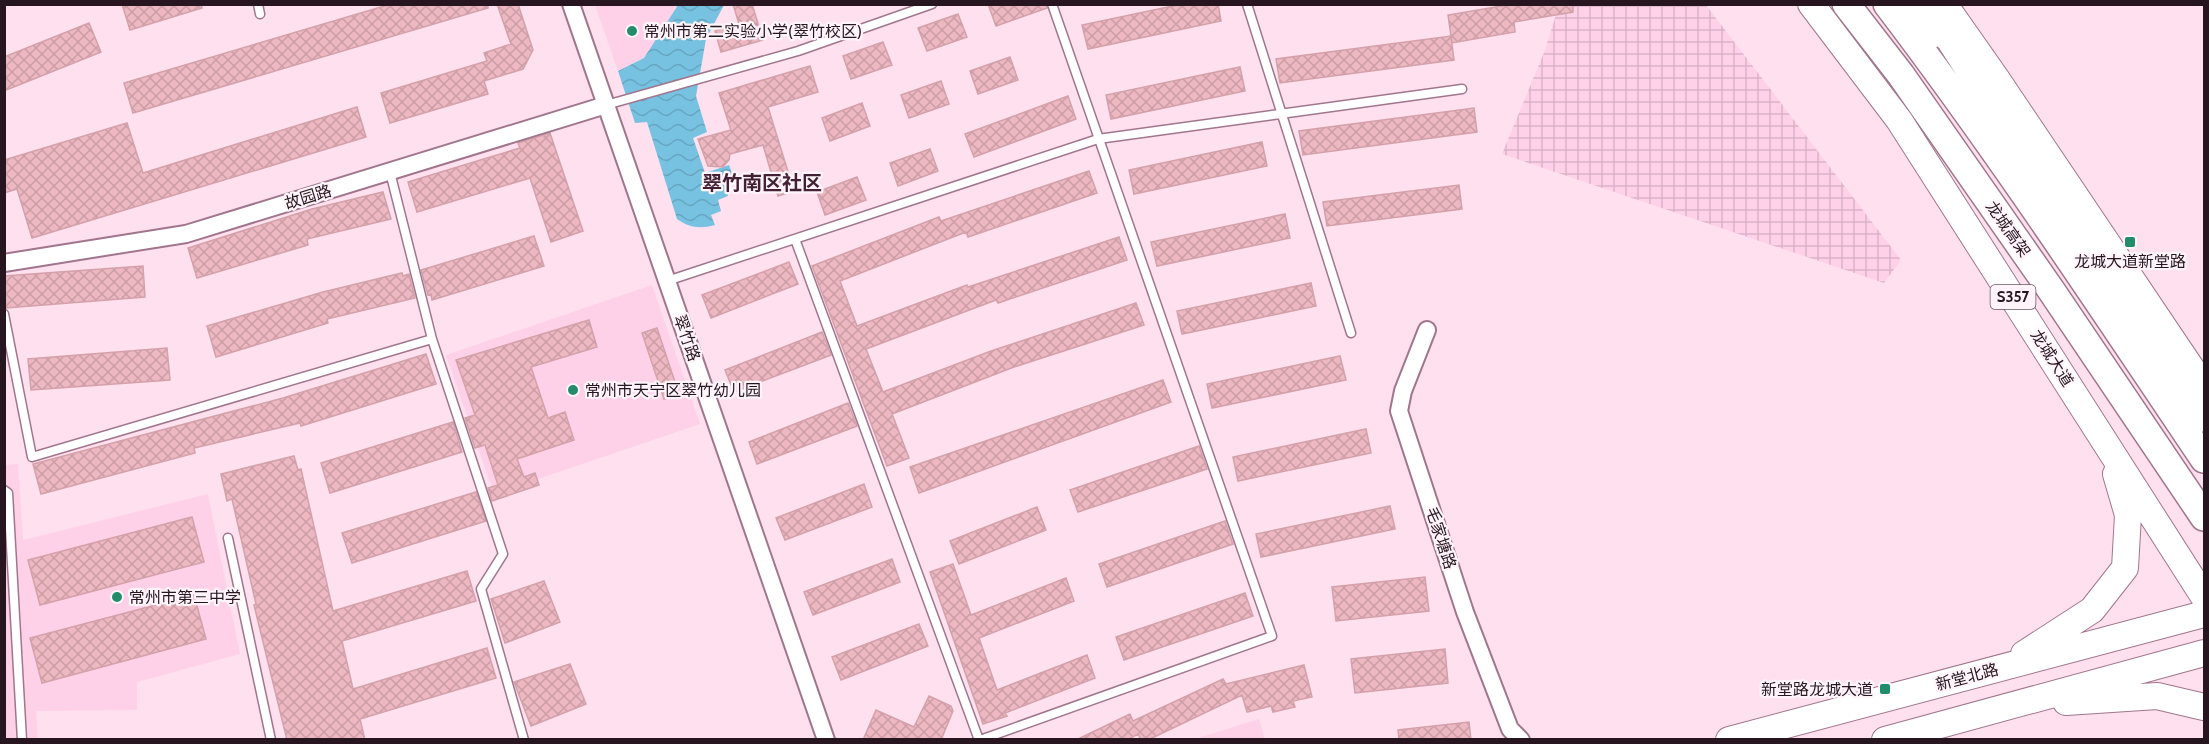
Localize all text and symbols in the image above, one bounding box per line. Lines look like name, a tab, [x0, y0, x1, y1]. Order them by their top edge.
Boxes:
place label: 常州市第二实验小学(翠竹校区)	[644, 22, 862, 41]
marker: 常州市第二实验小学(翠竹校区)	[625, 24, 639, 38]
district label: 翠竹南区社区	[702, 171, 822, 195]
street label: 故园路	[282, 181, 334, 213]
street label: 龙城高架	[1982, 197, 2034, 261]
marker: 龙城大道新堂路	[2123, 235, 2137, 249]
place label: 龙城大道新堂路	[2074, 252, 2186, 271]
road number: S357	[1990, 285, 2036, 309]
street label: 翠竹路	[670, 312, 704, 364]
street label: 龙城大道	[2027, 326, 2077, 390]
place label: 常州市天宁区翠竹幼儿园	[585, 381, 761, 400]
marker: 常州市天宁区翠竹幼儿园	[566, 383, 580, 397]
street label: 毛家塘路	[1422, 505, 1460, 571]
place label: 常州市第三中学	[129, 588, 241, 607]
marker: 常州市第三中学	[110, 590, 124, 604]
street label: 新堂北路	[1934, 660, 2000, 694]
place label: 新堂路龙城大道	[1761, 680, 1873, 699]
marker: 新堂路龙城大道	[1878, 682, 1892, 696]

